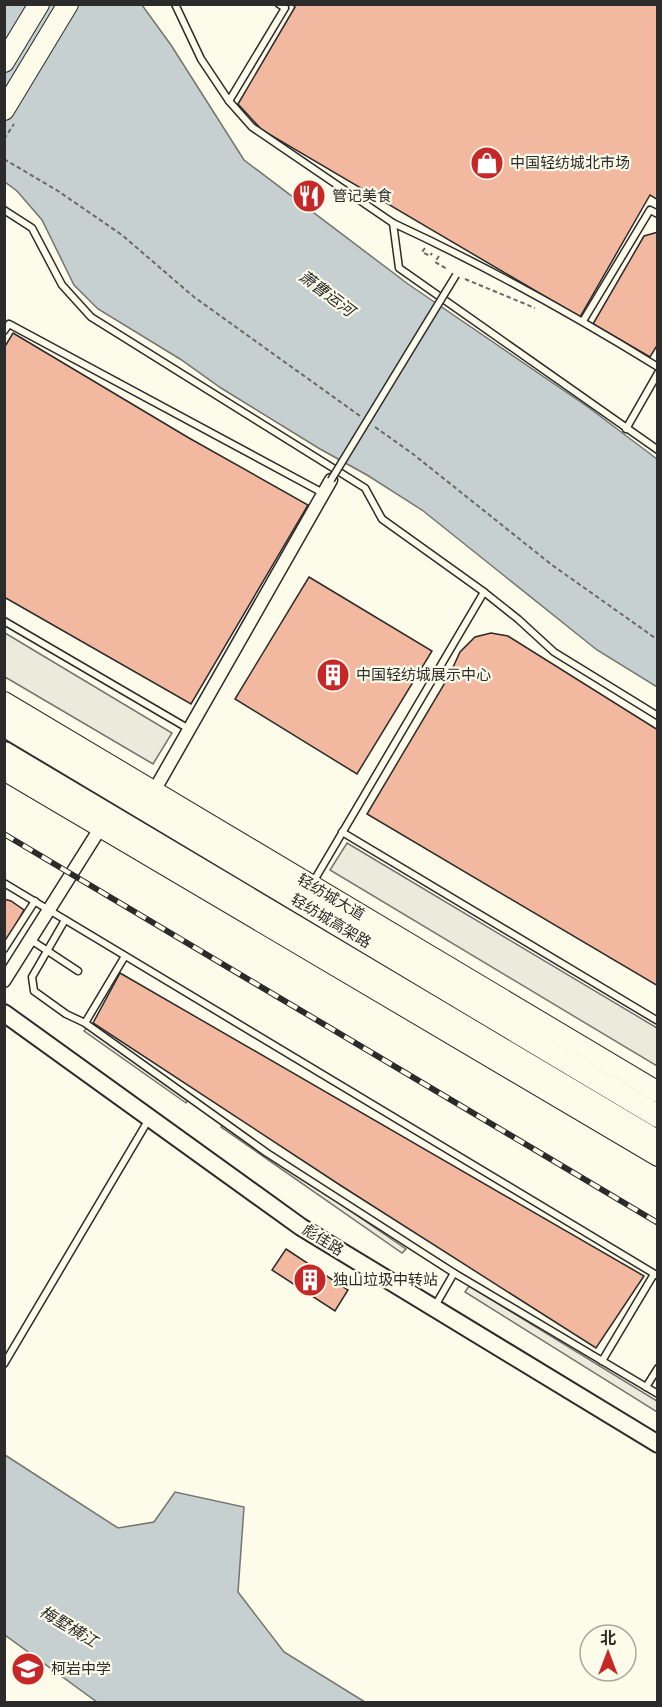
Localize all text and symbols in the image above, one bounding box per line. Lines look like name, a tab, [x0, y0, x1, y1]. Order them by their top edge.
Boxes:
shop icon: 中国轻纺城北市场	[469, 145, 505, 181]
place label: 中国轻纺城北市场	[510, 153, 630, 172]
restaurant icon: 管记美食	[291, 178, 327, 214]
place label: 管记美食	[332, 186, 392, 205]
water label: 萧曹运河	[295, 266, 361, 322]
building icon: 中国轻纺城展示中心	[315, 657, 351, 693]
place label: 中国轻纺城展示中心	[356, 665, 491, 684]
street label: 轻纺城大道	[294, 869, 368, 924]
street label: 轻纺城高架路	[288, 889, 375, 952]
street label: 彪佳路	[299, 1220, 347, 1260]
building icon: 独山垃圾中转站	[292, 1262, 328, 1298]
place label: 独山垃圾中转站	[333, 1270, 438, 1289]
water label: 梅墅横江	[36, 1601, 103, 1652]
north arrow	[578, 1623, 638, 1683]
text: 北	[600, 1628, 616, 1648]
school or university icon: 柯岩中学	[10, 1651, 46, 1687]
place label: 柯岩中学	[51, 1659, 111, 1678]

